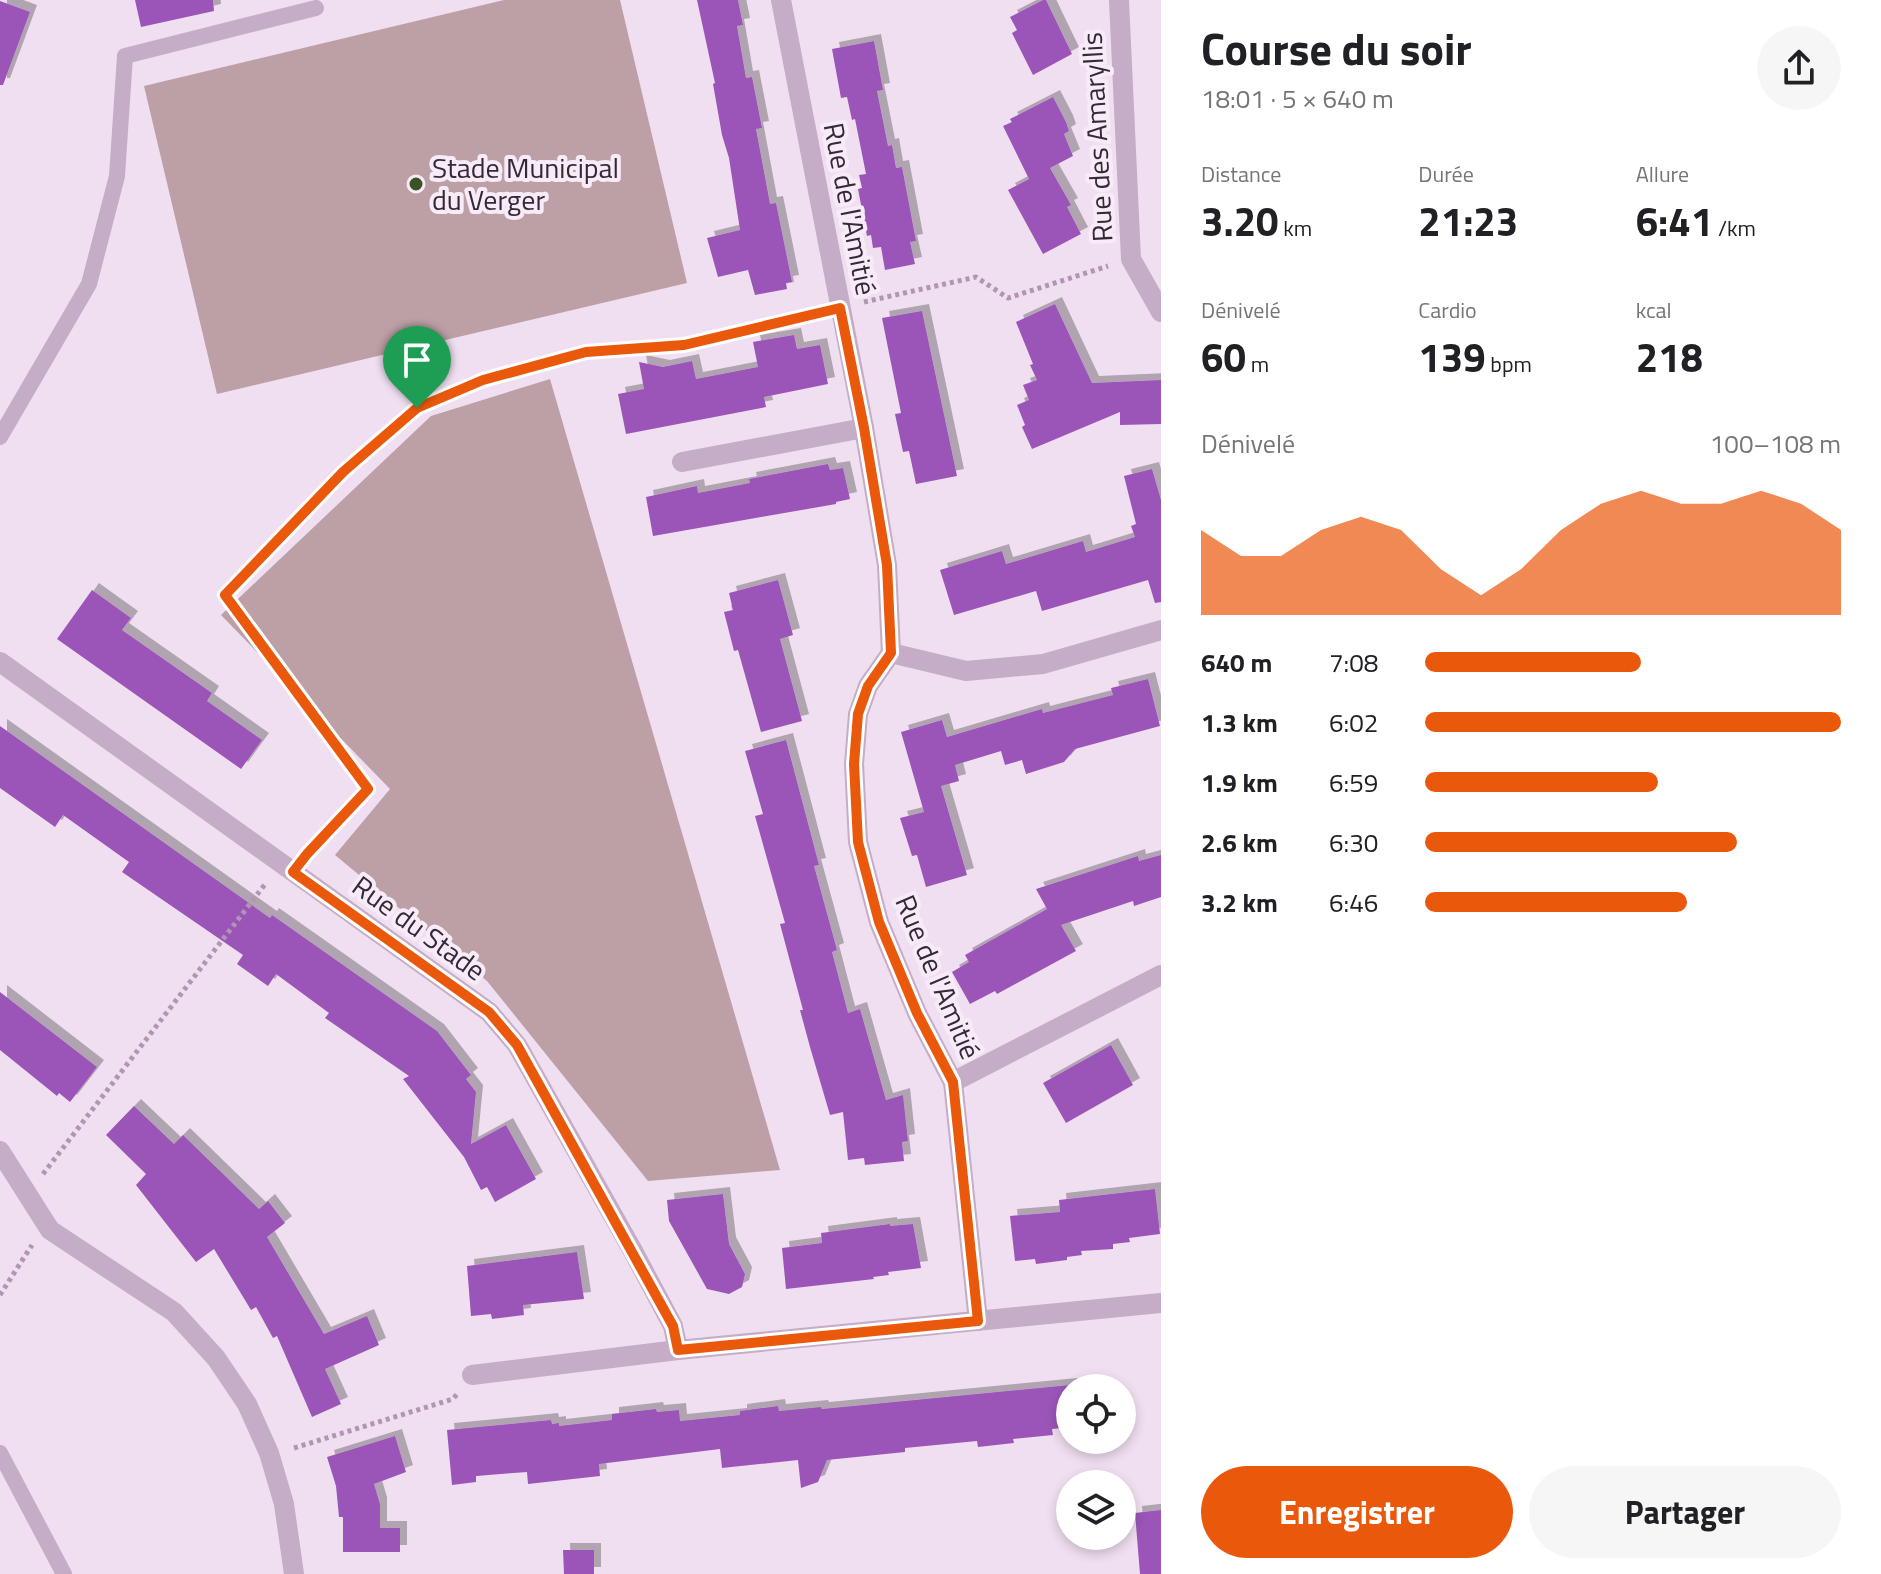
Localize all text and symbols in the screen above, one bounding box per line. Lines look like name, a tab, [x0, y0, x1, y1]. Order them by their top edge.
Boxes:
text: Course du soir	[1201, 15, 1472, 82]
button: share	[1757, 26, 1841, 110]
street label: Rue des Amaryllis	[1070, 31, 1123, 243]
text: 18:01 · 5 × 640 m	[1201, 79, 1394, 118]
street label: Rue de l'Amitié	[813, 119, 888, 299]
place label: Stade Municipal du Verger	[432, 146, 619, 221]
text: Distance	[1201, 157, 1281, 191]
text: Durée	[1418, 157, 1474, 191]
text: Allure	[1636, 157, 1689, 191]
marker: Stade Municipal du Verger	[407, 175, 425, 193]
text: 3.20	[1201, 191, 1278, 252]
text: 21:23	[1418, 191, 1518, 252]
text: 6:41	[1636, 191, 1713, 252]
text: km	[1278, 211, 1312, 245]
text: /km	[1713, 211, 1756, 245]
text: Dénivelé	[1201, 293, 1281, 327]
text: Cardio	[1418, 293, 1477, 327]
text: kcal	[1636, 293, 1672, 327]
pin	[383, 326, 451, 408]
text: 60	[1201, 327, 1246, 388]
text: 139	[1418, 327, 1486, 388]
text: 218	[1636, 327, 1703, 388]
icon: arrive	[395, 338, 439, 382]
text: m	[1246, 347, 1269, 381]
text: bpm	[1486, 347, 1532, 381]
text: Dénivelé	[1201, 424, 1295, 463]
text: 100–108 m	[1710, 424, 1841, 463]
text: 640 m	[1201, 643, 1272, 682]
text: 7:08	[1329, 643, 1378, 682]
text: 1.3 km	[1201, 703, 1278, 742]
text: 6:02	[1329, 703, 1378, 742]
text: 1.9 km	[1201, 763, 1278, 802]
text: 6:59	[1329, 763, 1378, 802]
text: 2.6 km	[1201, 823, 1278, 862]
text: 6:30	[1329, 823, 1378, 862]
street label: Rue du Stade	[344, 864, 495, 991]
text: 3.2 km	[1201, 883, 1278, 922]
text: 6:46	[1329, 883, 1378, 922]
street label: Rue de l'Amitié	[885, 888, 992, 1066]
map controls	[1056, 1374, 1136, 1550]
button: locate	[1056, 1374, 1136, 1454]
button: Enregistrer	[1201, 1466, 1513, 1558]
button: Partager	[1529, 1466, 1841, 1558]
button: layers	[1056, 1470, 1136, 1550]

